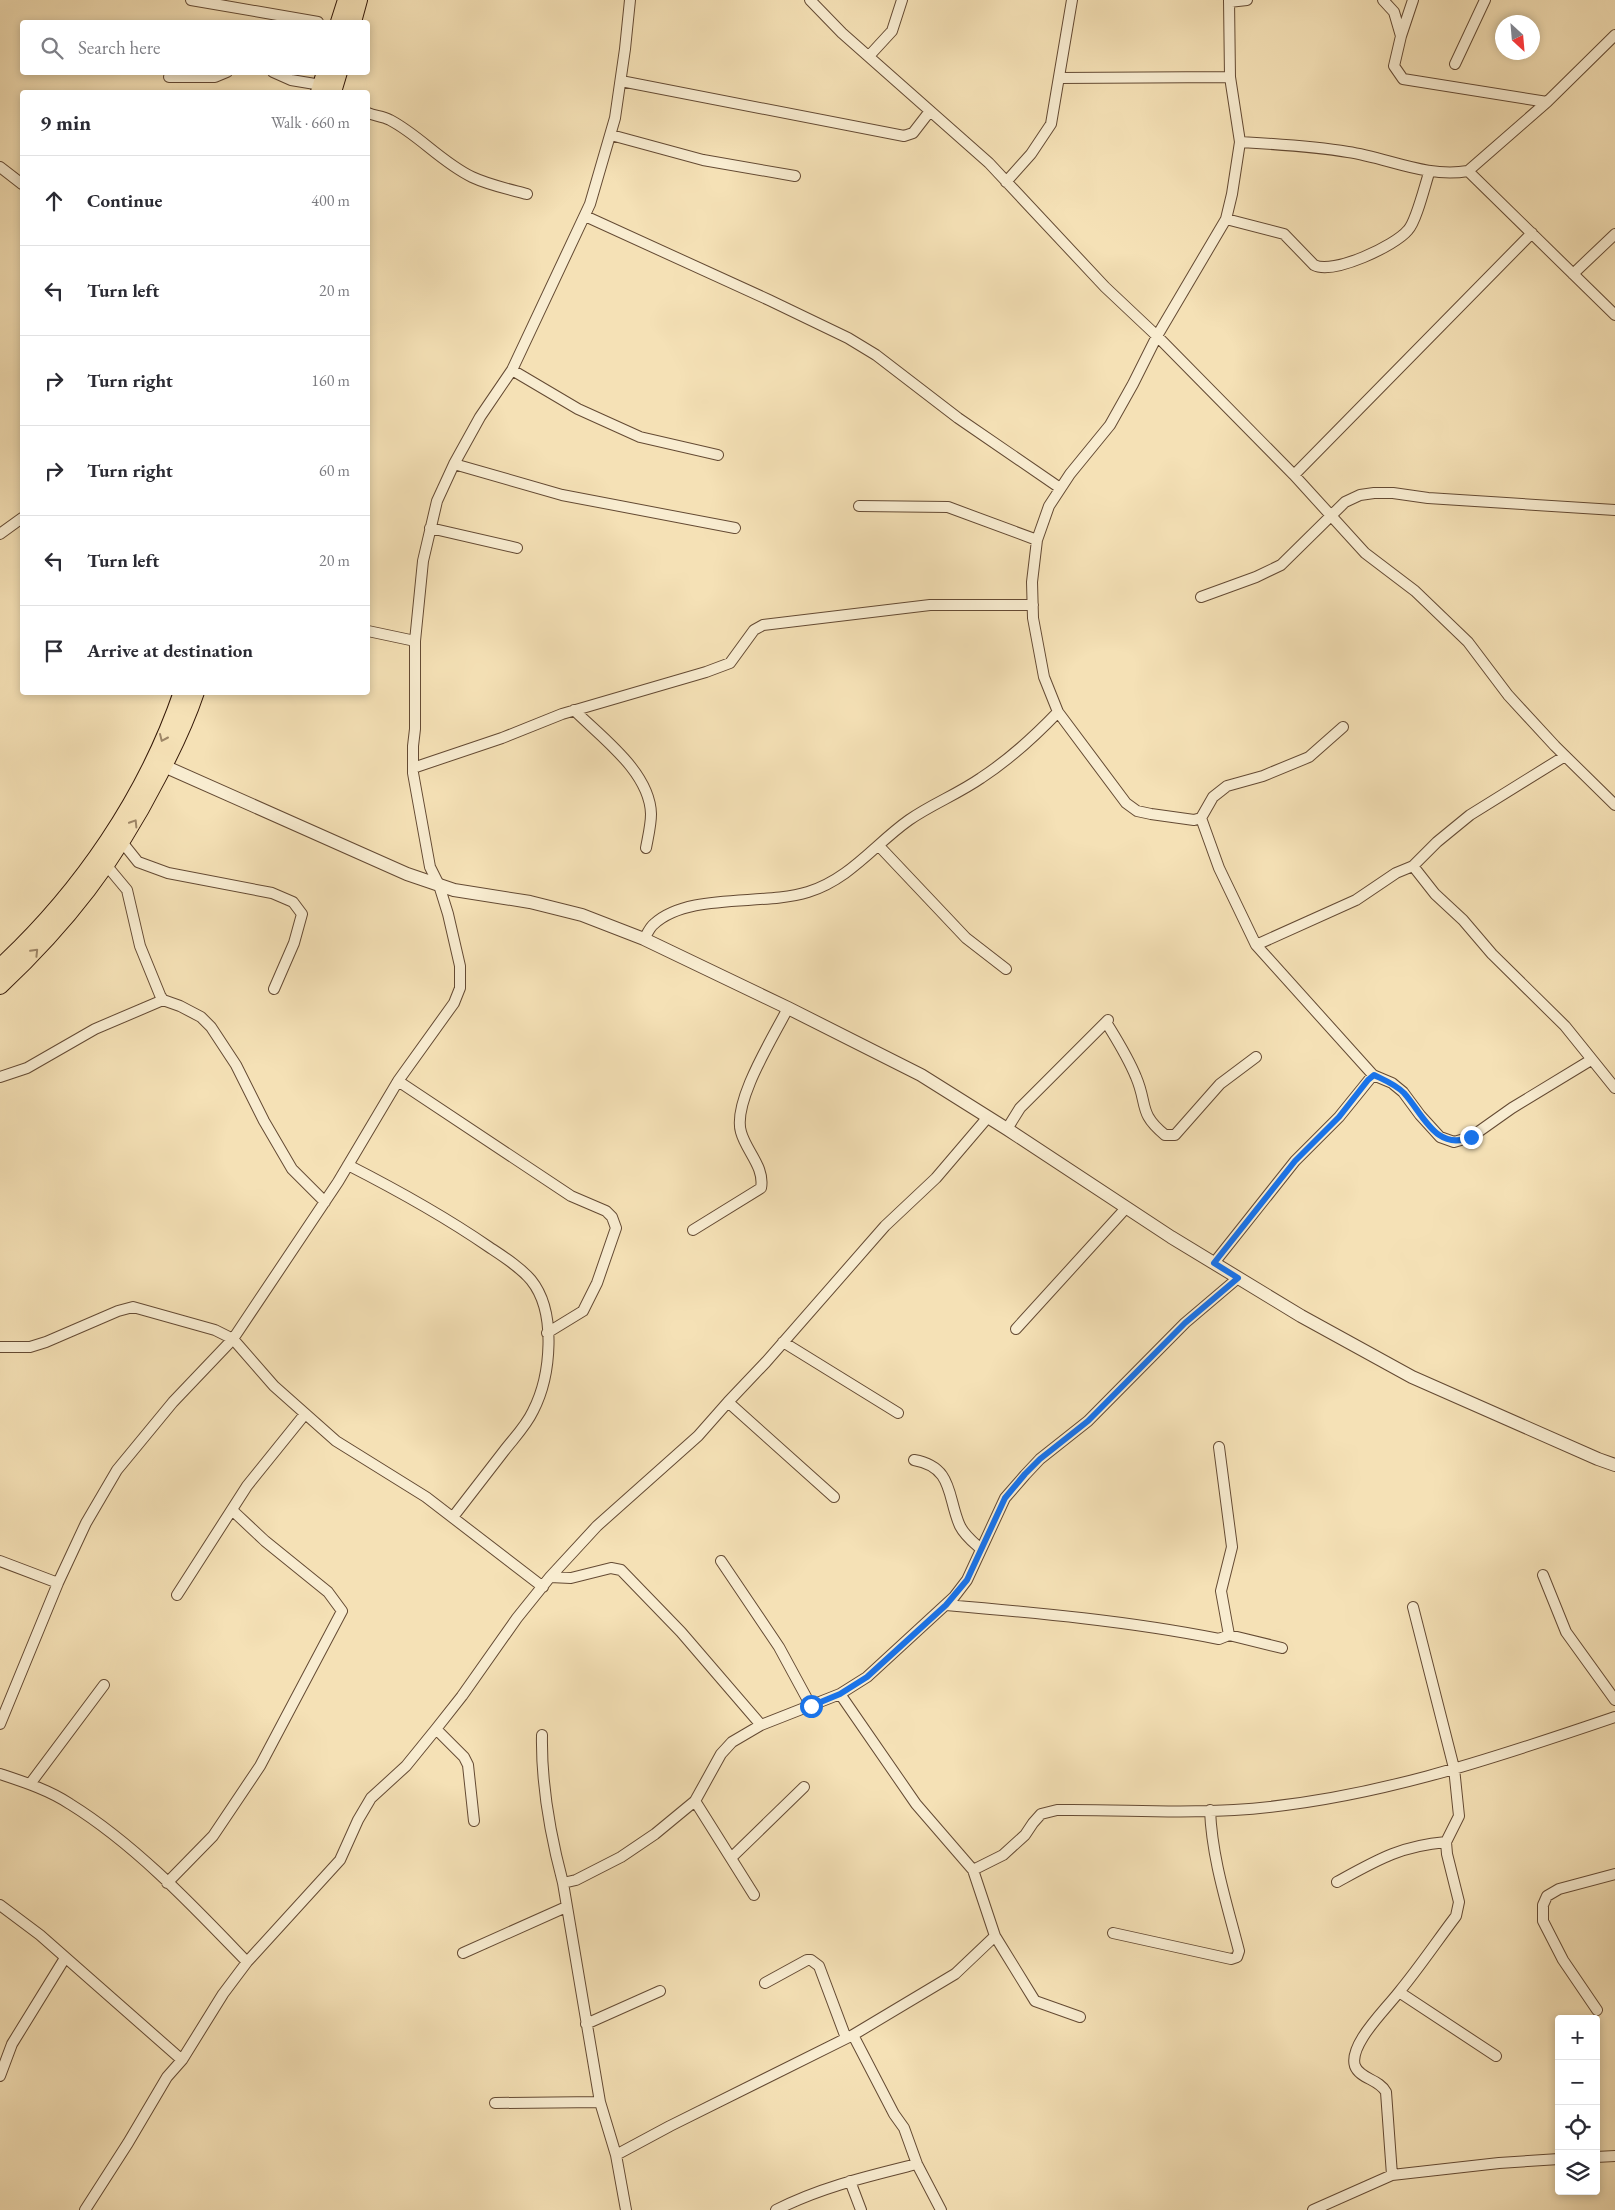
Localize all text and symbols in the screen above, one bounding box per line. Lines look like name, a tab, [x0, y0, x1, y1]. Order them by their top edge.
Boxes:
north arrow	[1495, 15, 1540, 60]
search box	[20, 20, 370, 75]
icon: search	[38, 34, 66, 62]
text: Search here	[78, 35, 160, 60]
text: 9 min	[40, 109, 91, 136]
text: Walk · 660 m	[271, 112, 350, 133]
icon: ahead	[40, 187, 68, 215]
text: Continue	[87, 188, 162, 213]
text: 400 m	[311, 190, 350, 211]
icon: left	[40, 277, 68, 305]
text: Turn left	[87, 278, 159, 303]
text: 20 m	[319, 280, 350, 301]
icon: right	[40, 367, 68, 395]
text: Turn right	[87, 368, 173, 393]
text: 160 m	[311, 370, 350, 391]
icon: right	[40, 457, 68, 485]
text: Turn right	[87, 458, 173, 483]
text: 60 m	[319, 460, 350, 481]
icon: left	[40, 547, 68, 575]
text: Turn left	[87, 548, 159, 573]
text: 20 m	[319, 550, 350, 571]
icon: arrive	[40, 637, 68, 665]
text: Arrive at destination	[87, 638, 253, 663]
one-way arrow	[159, 733, 170, 742]
one-way arrow	[127, 820, 137, 829]
one-way arrow	[29, 949, 38, 958]
route end	[1460, 1126, 1483, 1149]
route start	[800, 1695, 823, 1718]
map controls	[1555, 2015, 1600, 2195]
button: +	[1555, 2015, 1600, 2060]
button: −	[1555, 2060, 1600, 2105]
button: locate	[1555, 2105, 1600, 2150]
button: layers	[1555, 2150, 1600, 2195]

